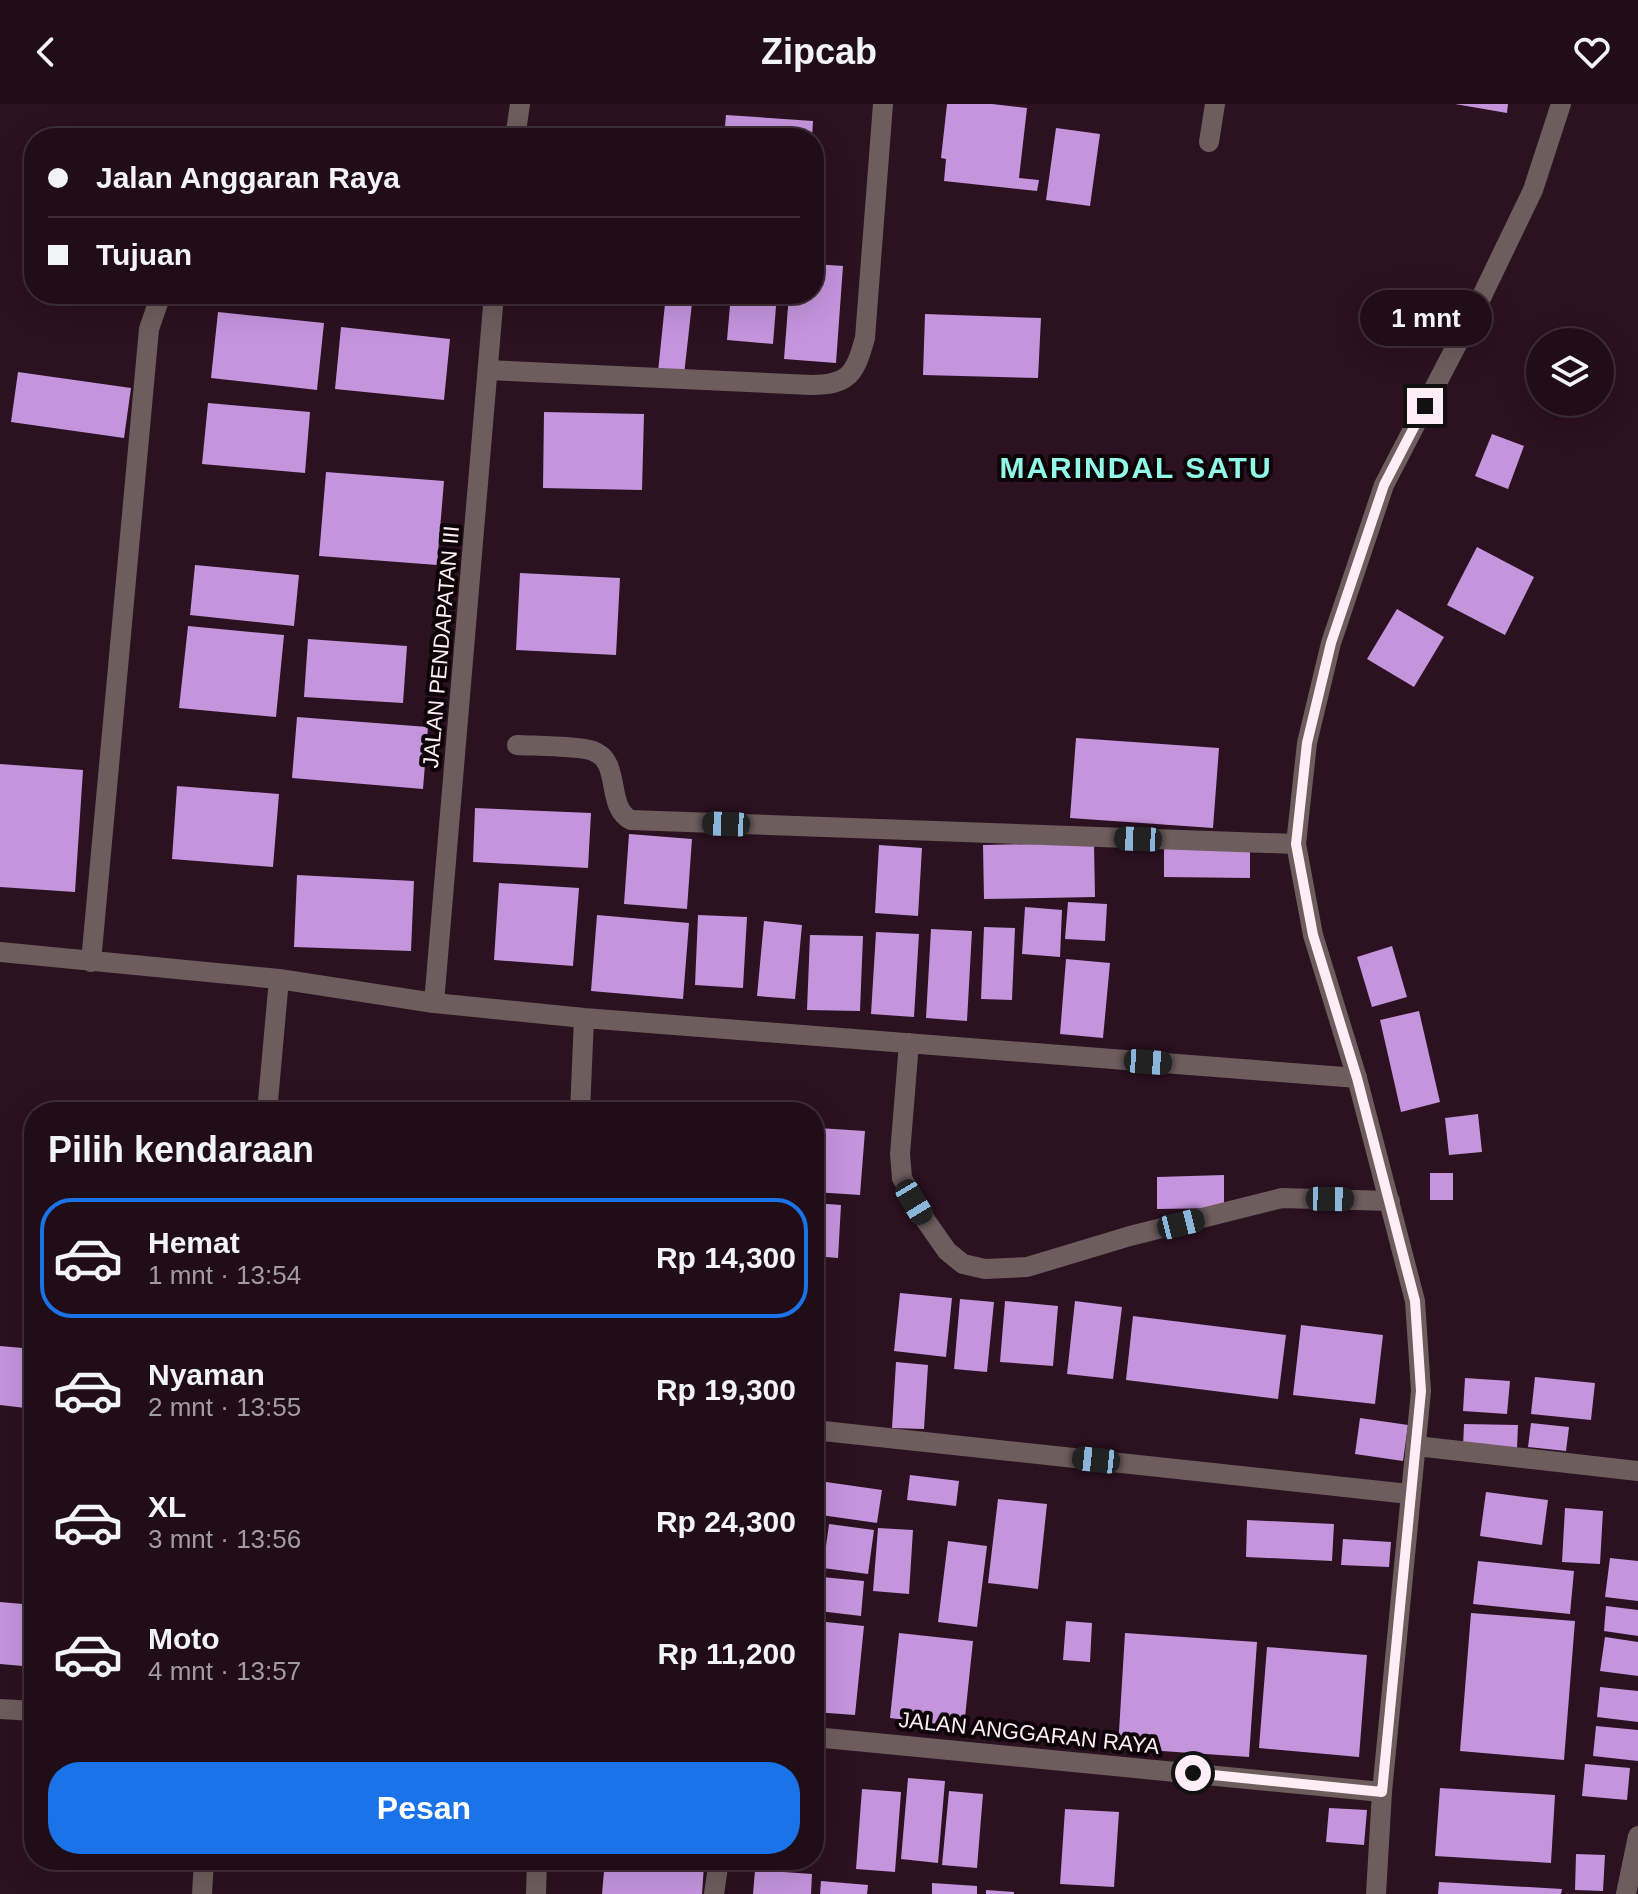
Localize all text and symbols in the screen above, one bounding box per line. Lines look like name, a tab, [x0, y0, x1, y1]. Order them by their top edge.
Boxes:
icon: back	[24, 30, 68, 74]
icon: heart	[1570, 30, 1614, 74]
text: Zipcab	[761, 31, 877, 72]
text: Jalan Anggaran Raya	[96, 161, 400, 194]
text: Tujuan	[96, 238, 192, 271]
callout: 1 mnt	[1359, 290, 1491, 346]
text: 1 mnt	[1391, 303, 1461, 333]
map controls	[1526, 328, 1614, 416]
button: layers	[1526, 328, 1614, 416]
route end	[1407, 388, 1443, 424]
district label: MARINDAL SATU	[999, 451, 1273, 484]
street label: JALAN PENDAPATAN III	[418, 525, 464, 769]
car	[702, 811, 750, 837]
car	[1114, 826, 1162, 852]
car	[1123, 1048, 1173, 1076]
text: Pilih kendaraan	[48, 1129, 314, 1170]
car	[891, 1175, 937, 1229]
car	[1306, 1187, 1354, 1211]
car	[1155, 1207, 1207, 1241]
icon: car	[52, 1222, 124, 1294]
text: Hemat	[148, 1226, 240, 1259]
text: Rp 14,300	[656, 1241, 796, 1274]
text: 1 mnt · 13:54	[148, 1260, 301, 1290]
icon: car	[52, 1354, 124, 1426]
text: Nyaman	[148, 1358, 265, 1391]
text: Rp 19,300	[656, 1373, 796, 1406]
text: 2 mnt · 13:55	[148, 1392, 301, 1422]
car	[1071, 1446, 1121, 1474]
icon: car	[52, 1486, 124, 1558]
text: XL	[148, 1490, 186, 1523]
text: Rp 24,300	[656, 1505, 796, 1538]
text: 3 mnt · 13:56	[148, 1524, 301, 1554]
icon: car	[52, 1618, 124, 1690]
text: Moto	[148, 1622, 220, 1655]
text: Rp 11,200	[658, 1637, 796, 1670]
text: 4 mnt · 13:57	[148, 1656, 301, 1686]
street label: JALAN ANGGARAN RAYA	[897, 1707, 1161, 1759]
route start	[1175, 1755, 1211, 1791]
button: Pesan	[48, 1762, 800, 1854]

